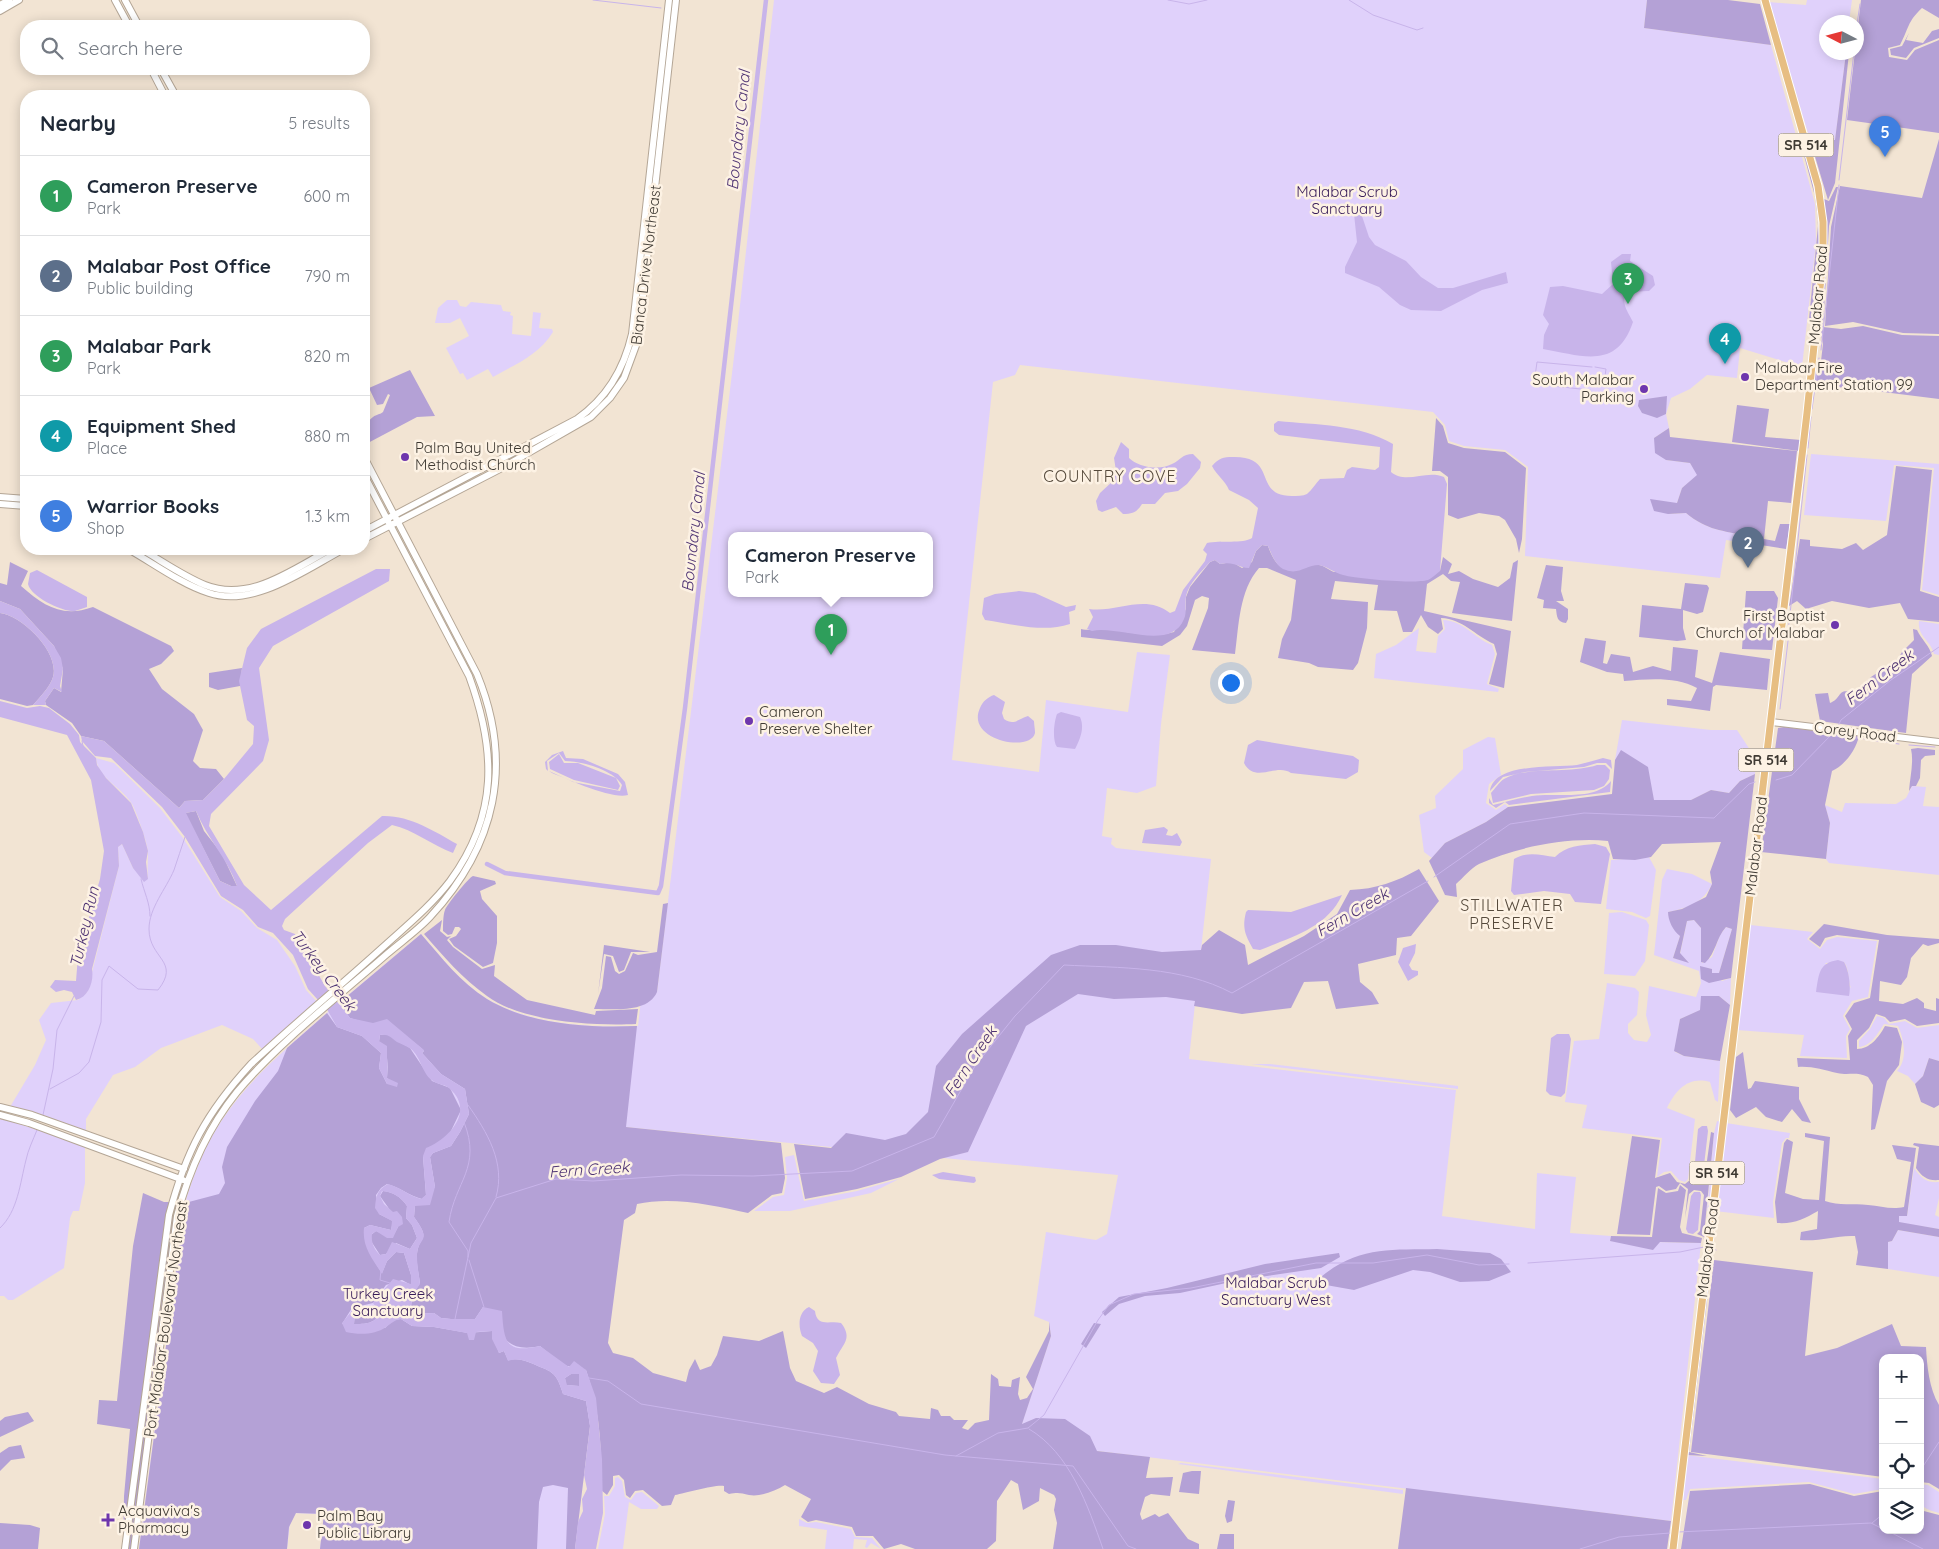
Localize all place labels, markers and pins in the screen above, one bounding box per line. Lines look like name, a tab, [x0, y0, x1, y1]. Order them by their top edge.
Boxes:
pin: 5	[1869, 116, 1901, 157]
pin: 3	[1612, 263, 1644, 304]
pin: 4	[1709, 323, 1741, 364]
place label: Malabar Fire Department Station 99	[1755, 358, 1913, 394]
place label: South Malabar Parking	[1532, 370, 1634, 406]
marker: Malabar Fire Department Station 99	[1739, 371, 1751, 383]
marker: South Malabar Parking	[1638, 383, 1650, 395]
place label: Palm Bay United Methodist Church	[415, 438, 536, 474]
marker: Palm Bay United Methodist Church	[399, 451, 411, 463]
pin: 2	[1732, 527, 1764, 568]
place label: First Baptist Church of Malabar	[1696, 606, 1825, 642]
pin: 1	[815, 614, 847, 655]
marker: First Baptist Church of Malabar	[1829, 619, 1841, 631]
place label: Cameron Preserve Shelter	[759, 702, 873, 738]
marker: Cameron Preserve Shelter	[743, 715, 755, 727]
place label: Acquaviva's Pharmacy	[118, 1501, 200, 1537]
place label: Palm Bay Public Library	[317, 1506, 411, 1542]
marker: Acquaviva's Pharmacy	[102, 1514, 114, 1526]
marker: Palm Bay Public Library	[301, 1519, 313, 1531]

